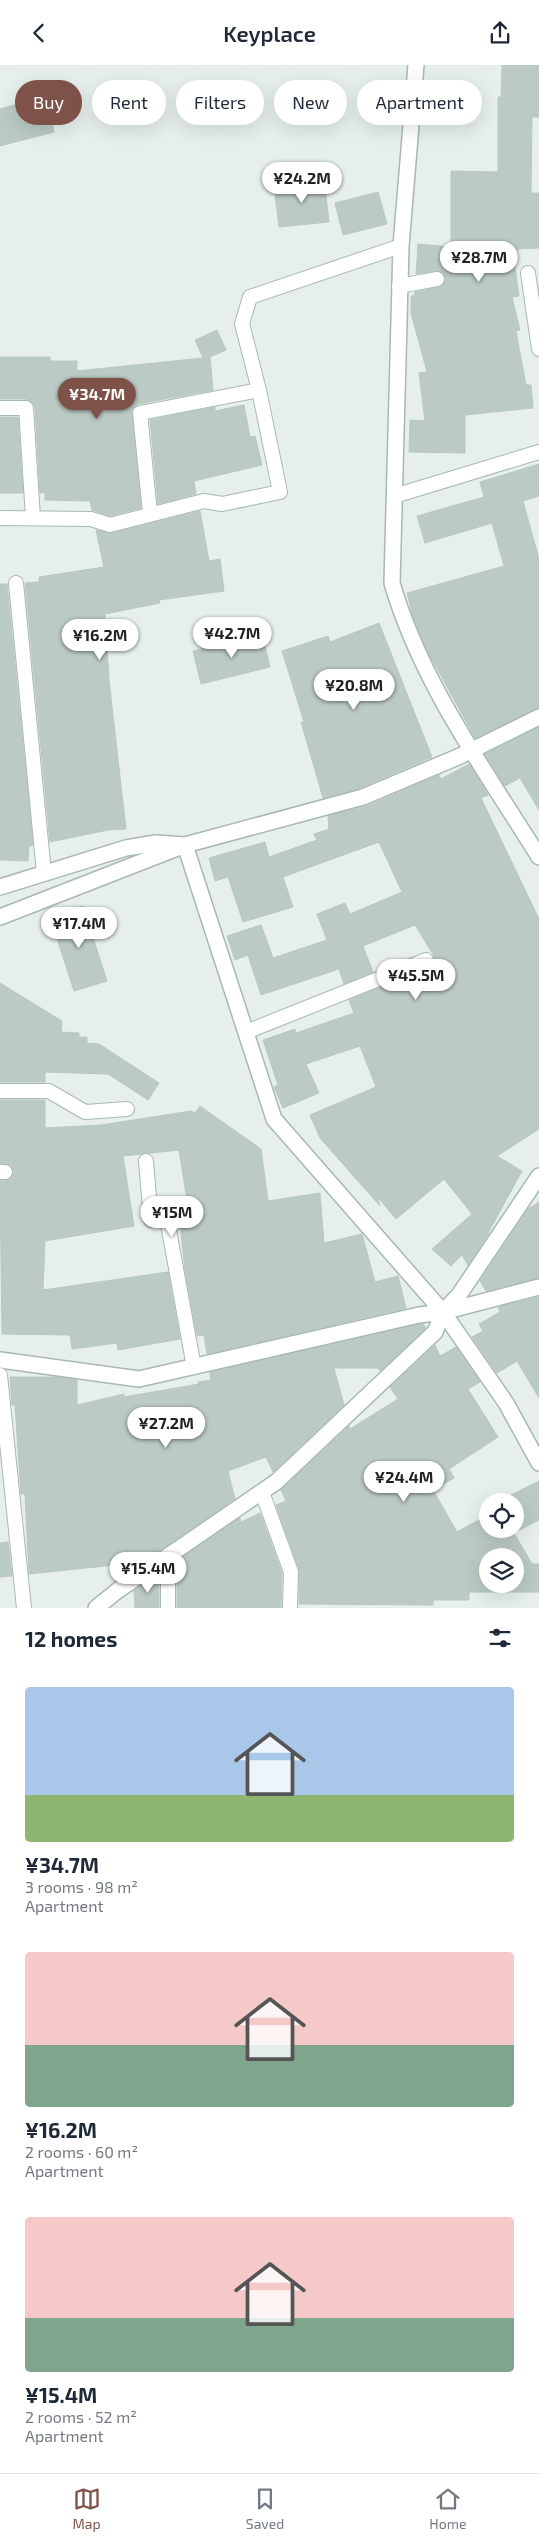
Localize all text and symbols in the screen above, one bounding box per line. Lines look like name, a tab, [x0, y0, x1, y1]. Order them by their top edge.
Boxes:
icon: back	[25, 19, 53, 47]
icon: share	[486, 19, 514, 47]
text: Keyplace	[223, 20, 316, 46]
chip: Buy	[15, 80, 82, 125]
chip: Rent	[92, 80, 166, 125]
chip: Filters	[176, 80, 264, 125]
chip: New	[274, 80, 347, 125]
chip: Apartment	[357, 80, 482, 125]
pin: ¥24.2M	[261, 161, 343, 204]
text: ¥24.2M	[273, 168, 331, 187]
pin: ¥28.7M	[438, 241, 520, 283]
text: ¥28.7M	[451, 247, 507, 266]
pin: ¥34.7M	[56, 377, 138, 420]
text: ¥34.7M	[69, 384, 125, 403]
pin: ¥42.7M	[191, 617, 273, 659]
pin: ¥16.2M	[59, 619, 141, 661]
text: ¥42.7M	[204, 623, 260, 642]
text: ¥16.2M	[73, 625, 127, 644]
pin: ¥20.8M	[313, 669, 395, 711]
text: ¥20.8M	[325, 675, 383, 694]
pin: ¥17.4M	[38, 907, 120, 949]
text: ¥17.4M	[52, 913, 106, 932]
pin: ¥45.5M	[375, 959, 457, 1001]
text: ¥45.5M	[387, 965, 445, 984]
pin: ¥15M	[142, 1195, 202, 1238]
text: ¥15M	[151, 1202, 193, 1221]
pin: ¥27.2M	[125, 1407, 207, 1449]
text: ¥27.2M	[138, 1413, 194, 1432]
pin: ¥24.4M	[363, 1461, 445, 1503]
text: ¥24.4M	[375, 1467, 433, 1486]
map controls	[479, 1493, 524, 1593]
button: locate	[479, 1493, 524, 1538]
button: layers	[479, 1548, 524, 1593]
pin: ¥15.4M	[107, 1551, 189, 1594]
text: ¥15.4M	[120, 1558, 176, 1577]
icon: filters	[486, 1624, 514, 1652]
text: 12 homes	[25, 1626, 117, 1651]
icon: home	[225, 1719, 315, 1809]
text: ¥34.7M	[25, 1852, 99, 1877]
text: 3 rooms · 98 m²	[25, 1877, 138, 1896]
text: Apartment	[25, 1896, 104, 1915]
icon: home	[225, 1984, 315, 2074]
text: ¥16.2M	[25, 2117, 97, 2142]
text: 2 rooms · 60 m²	[25, 2142, 138, 2161]
text: Apartment	[25, 2161, 104, 2180]
icon: home	[225, 2249, 315, 2339]
text: ¥15.4M	[25, 2382, 97, 2407]
text: 2 rooms · 52 m²	[25, 2407, 137, 2426]
text: Apartment	[25, 2426, 104, 2445]
tab: Map	[73, 2485, 101, 2532]
tab: Saved	[246, 2485, 284, 2532]
tab: Home	[429, 2485, 466, 2532]

